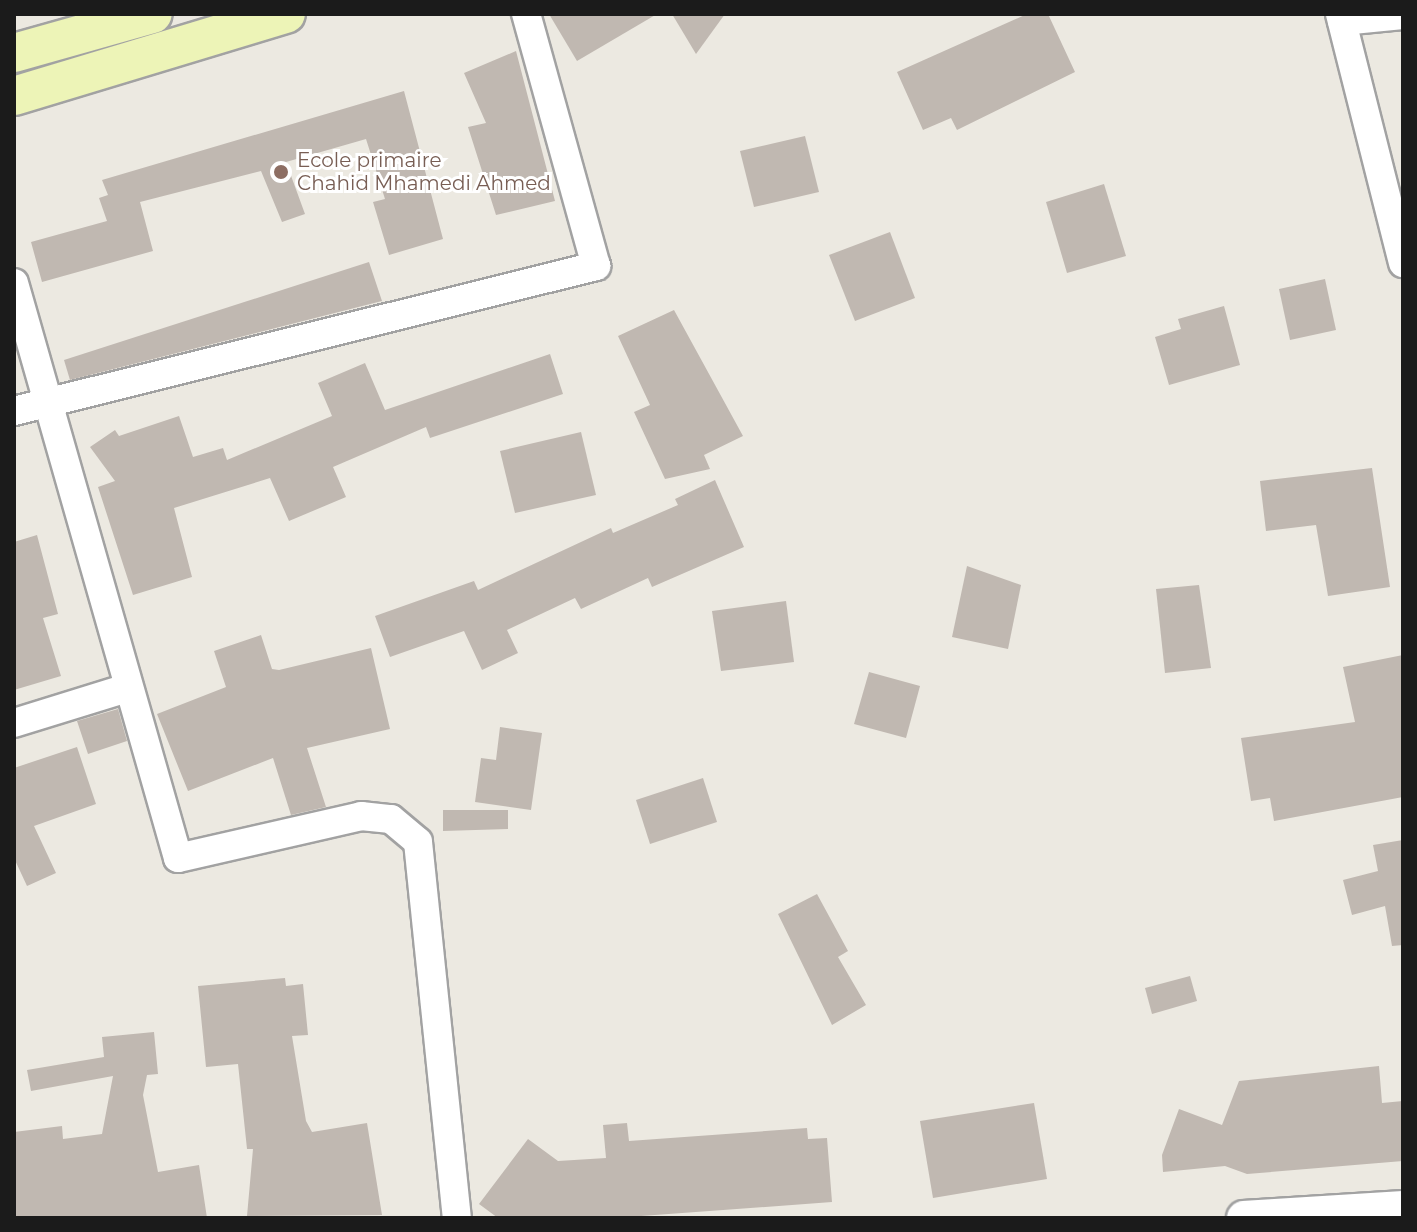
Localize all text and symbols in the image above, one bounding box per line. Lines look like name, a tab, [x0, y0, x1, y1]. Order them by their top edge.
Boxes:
place label: Ecole primaire Chahid Mhamedi Ahmed	[297, 148, 551, 195]
marker: Ecole primaire Chahid Mhamedi Ahmed	[272, 163, 290, 181]

